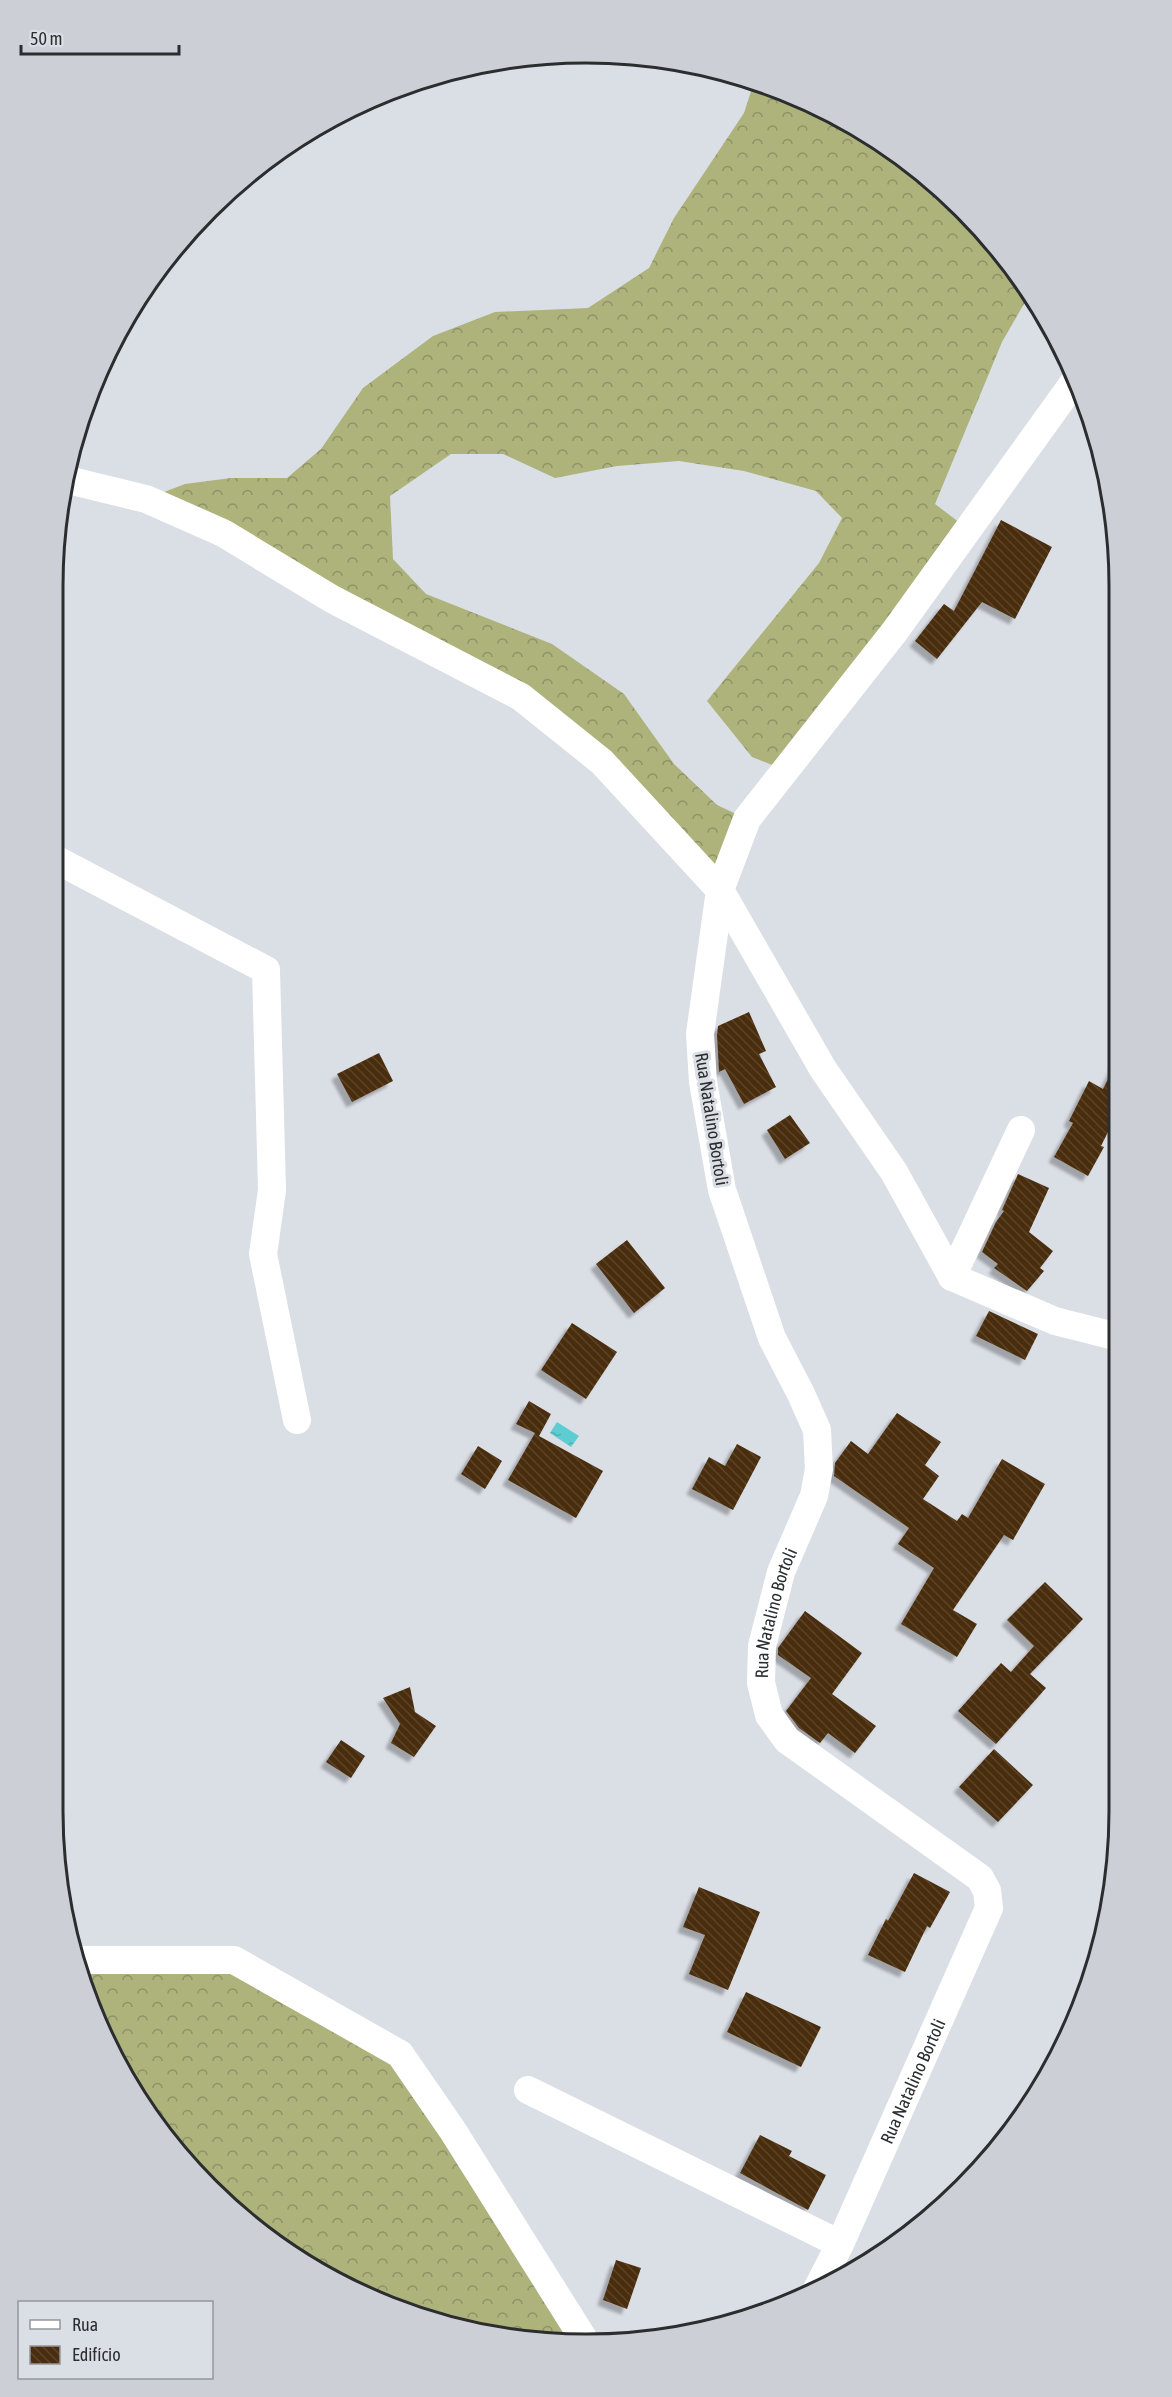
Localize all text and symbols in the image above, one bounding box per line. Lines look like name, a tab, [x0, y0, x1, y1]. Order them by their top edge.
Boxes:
scale bar	[21, 18, 178, 56]
text: 50 m	[30, 28, 62, 49]
street label: Rua Natalino Bortoli	[691, 1051, 733, 1187]
street label: Rua Natalino Bortoli	[751, 1544, 801, 1679]
street label: Rua Natalino Bortoli	[875, 2015, 949, 2147]
legend	[18, 2301, 213, 2379]
text: Rua	[72, 2314, 98, 2335]
text: Edifício	[72, 2344, 121, 2365]

